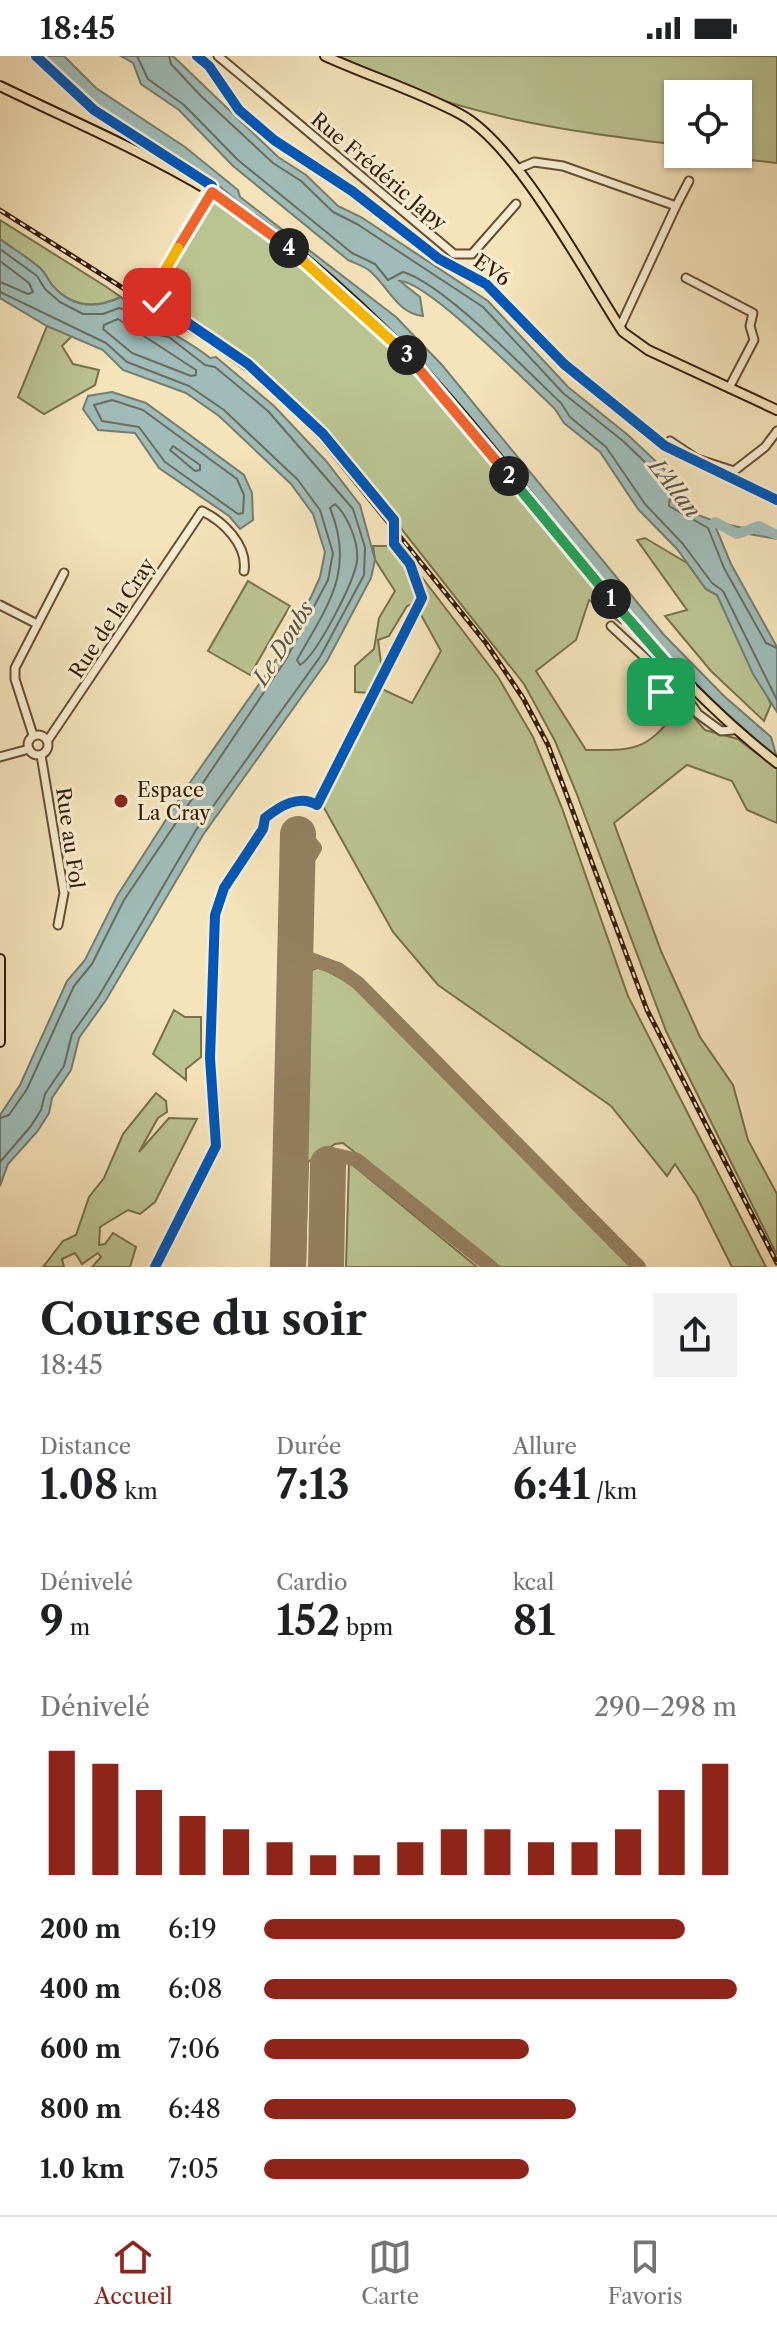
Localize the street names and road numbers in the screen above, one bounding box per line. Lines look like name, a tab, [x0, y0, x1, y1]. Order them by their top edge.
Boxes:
street label: Rue Frédéric Japy	[306, 107, 452, 235]
street label: EV6	[469, 249, 515, 291]
street label: Rue de la Cray	[64, 553, 160, 683]
street label: Rue au Fol	[51, 786, 89, 890]

